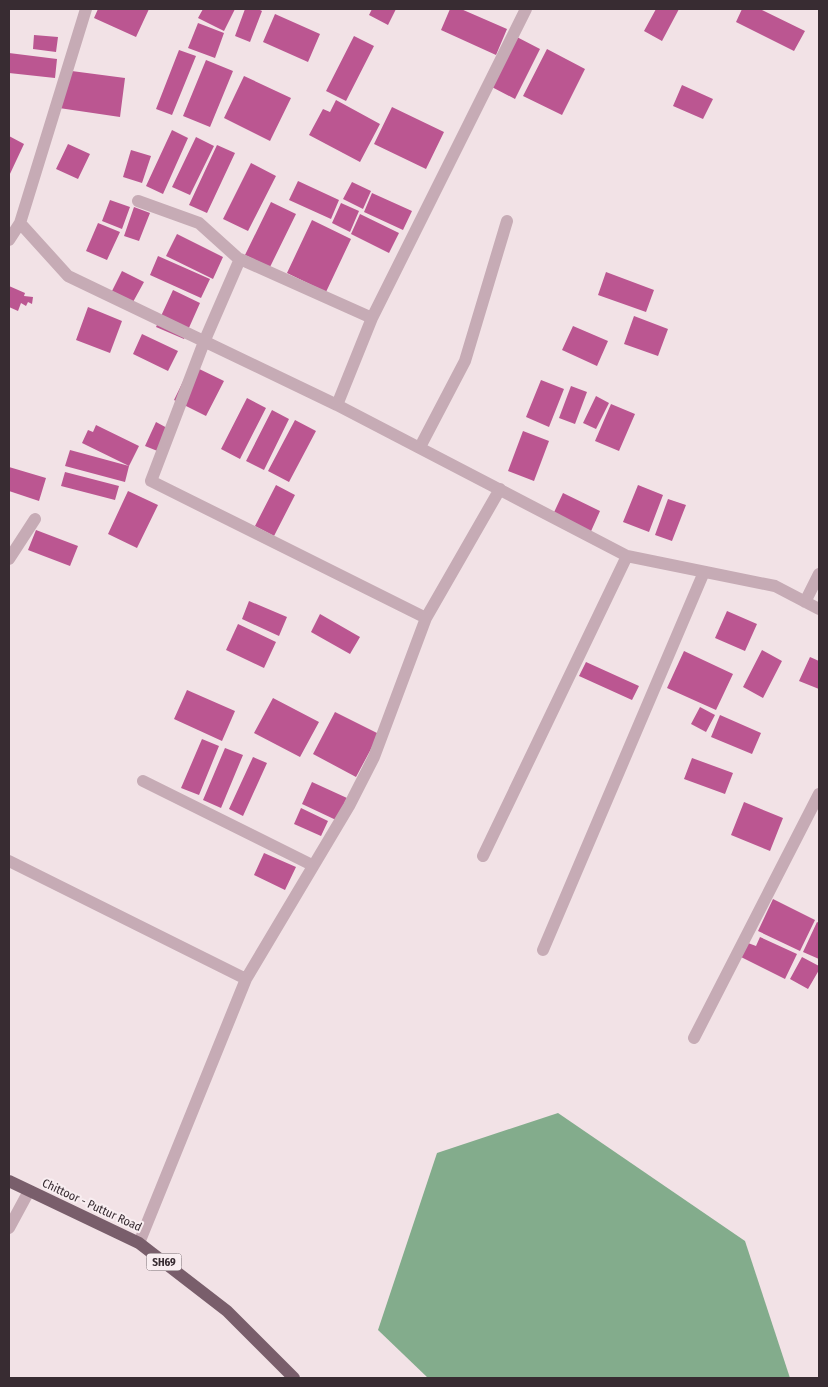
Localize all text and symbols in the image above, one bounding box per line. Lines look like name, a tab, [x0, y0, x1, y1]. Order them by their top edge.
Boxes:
street label: Chittoor - Puttur Road	[40, 1176, 144, 1234]
road number: SH69	[146, 1254, 182, 1270]

